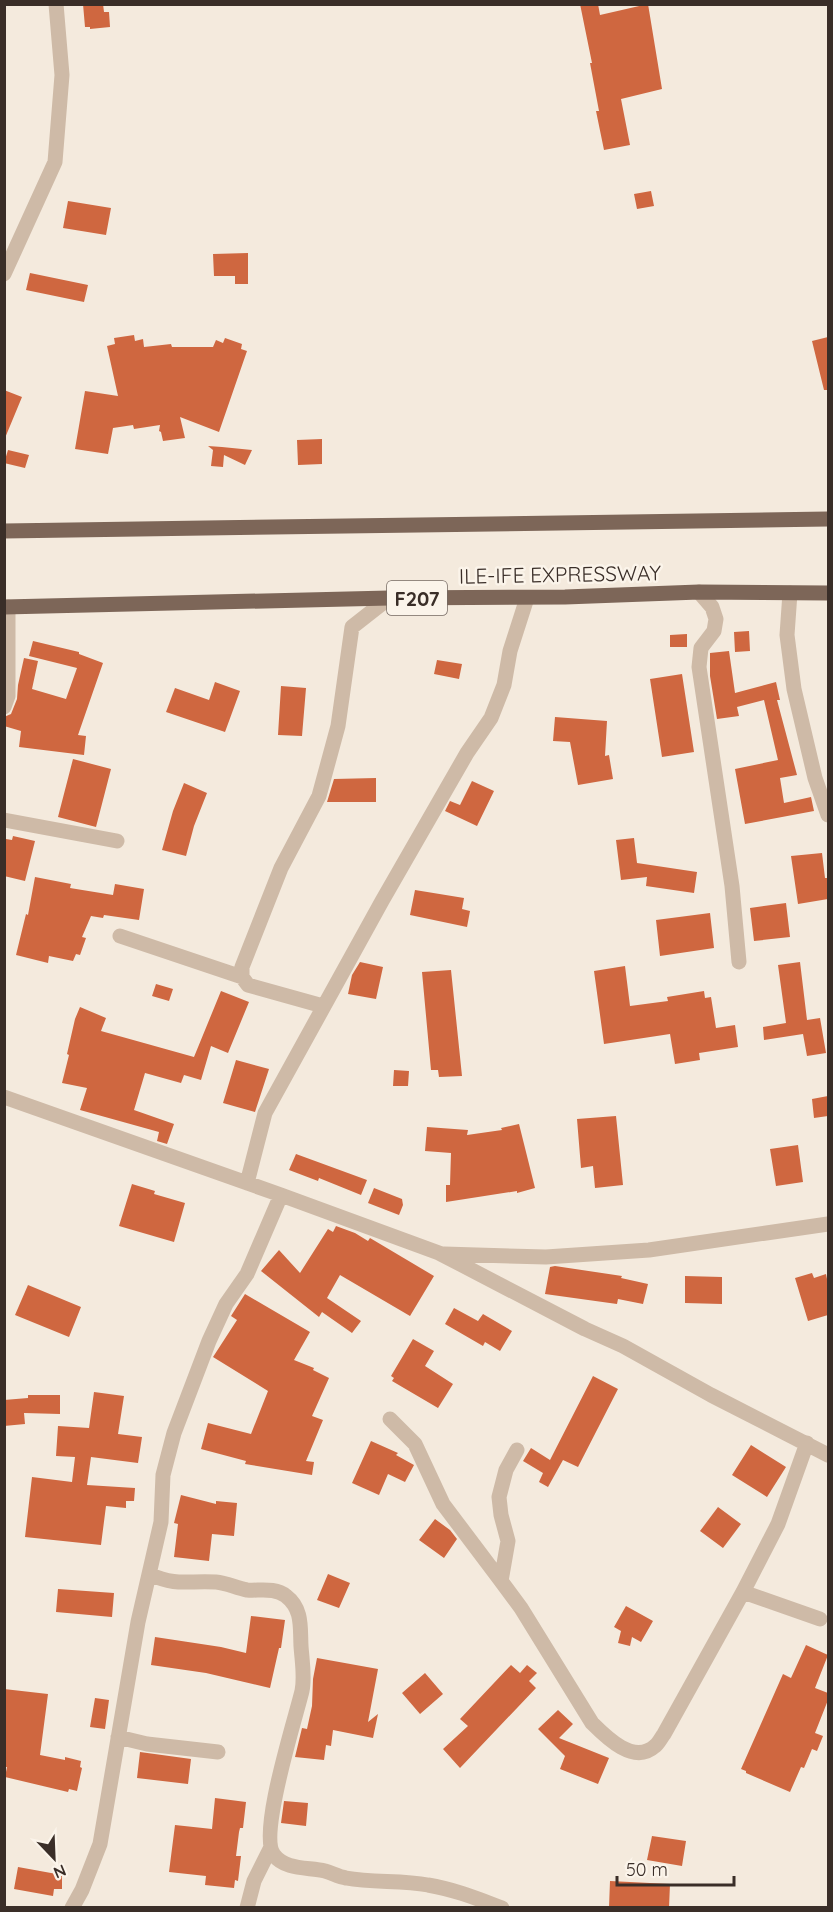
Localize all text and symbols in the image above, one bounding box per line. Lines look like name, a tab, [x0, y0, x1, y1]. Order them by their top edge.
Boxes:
street label: ILE-IFE EXPRESSWAY	[459, 559, 662, 589]
road number: F207	[387, 581, 447, 615]
north arrow	[24, 1828, 84, 1888]
scale bar	[617, 1849, 734, 1887]
text: 50 m	[626, 1858, 668, 1881]
text: N	[51, 1860, 69, 1883]

